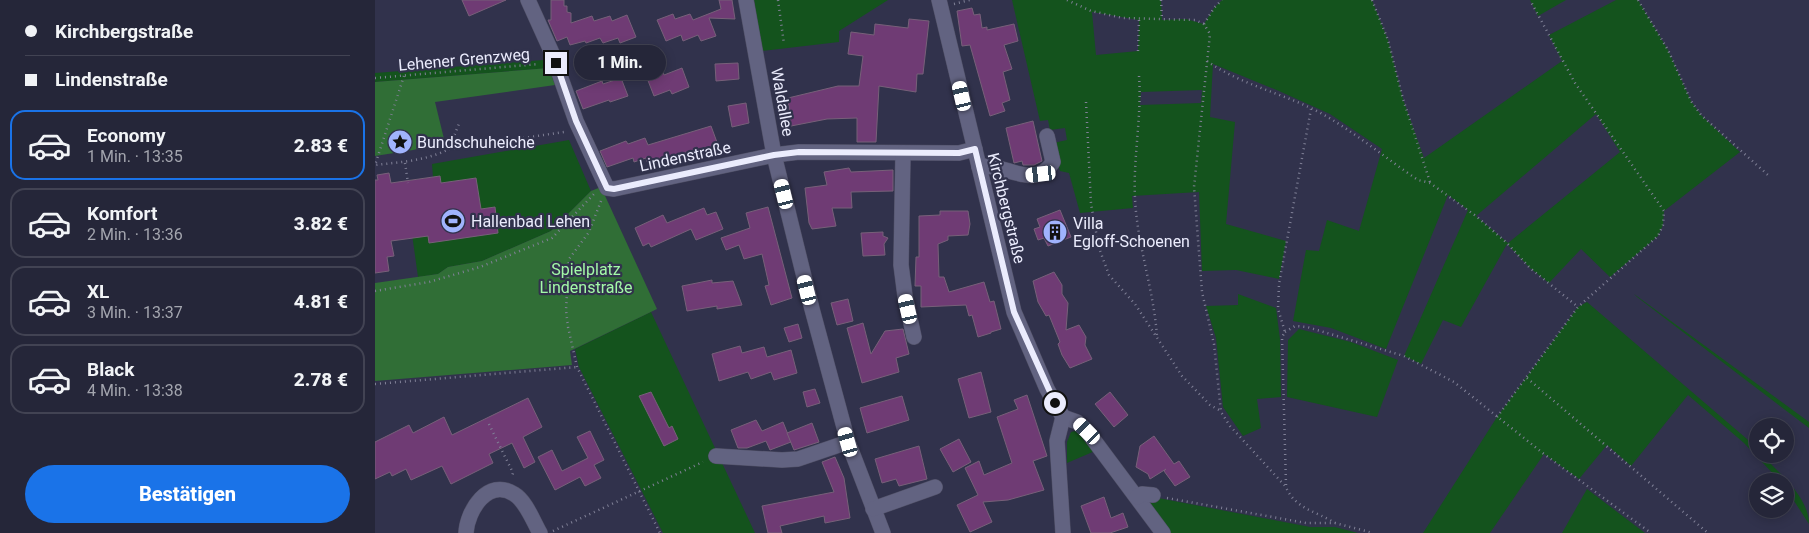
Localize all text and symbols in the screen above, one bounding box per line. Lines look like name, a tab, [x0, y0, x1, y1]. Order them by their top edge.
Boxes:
text: Kirchbergstraße	[55, 20, 193, 43]
street label: Lehener Grenzweg	[397, 44, 531, 75]
callout: 1 Min.	[573, 46, 666, 80]
route end	[545, 52, 567, 74]
text: 1 Min.	[597, 53, 643, 72]
street label: Waldallee	[767, 66, 798, 138]
text: Lindenstraße	[55, 68, 168, 91]
car	[951, 80, 972, 112]
icon: car	[27, 123, 72, 168]
text: Economy	[87, 124, 166, 147]
place icon: Bundschuheiche	[387, 129, 413, 155]
place label: Bundschuheiche	[417, 133, 535, 152]
text: 2.83 €	[294, 134, 348, 157]
street label: Lindenstraße	[638, 138, 733, 175]
text: 1 Min. · 13:35	[87, 147, 183, 166]
street label: Kirchbergstraße	[984, 151, 1029, 265]
car	[1025, 165, 1056, 183]
car	[773, 178, 794, 210]
icon: car	[27, 201, 72, 246]
text: Komfort	[87, 202, 157, 225]
sports icon: Hallenbad Lehen	[440, 208, 466, 234]
text: 3.82 €	[294, 212, 348, 235]
place label: Hallenbad Lehen	[471, 212, 590, 231]
place label: Villa Egloff-Schoenen	[1073, 214, 1190, 251]
building icon: Villa Egloff-Schoenen	[1042, 219, 1068, 245]
text: 2 Min. · 13:36	[87, 225, 183, 244]
park label: Spielplatz Lindenstraße	[540, 260, 633, 297]
car	[796, 274, 817, 306]
icon: car	[27, 279, 72, 324]
text: XL	[87, 280, 109, 303]
text: 4.81 €	[294, 290, 348, 313]
car	[897, 293, 918, 325]
text: 3 Min. · 13:37	[87, 303, 183, 322]
icon: car	[27, 357, 72, 402]
text: Black	[87, 358, 134, 381]
text: 2.78 €	[294, 368, 348, 391]
text: 4 Min. · 13:38	[87, 381, 183, 400]
route start	[1044, 392, 1066, 414]
car	[1071, 415, 1102, 447]
map controls	[1749, 418, 1794, 518]
button: locate	[1749, 418, 1794, 463]
car	[836, 426, 859, 458]
button: Bestätigen	[25, 465, 350, 523]
button: layers	[1749, 473, 1794, 518]

